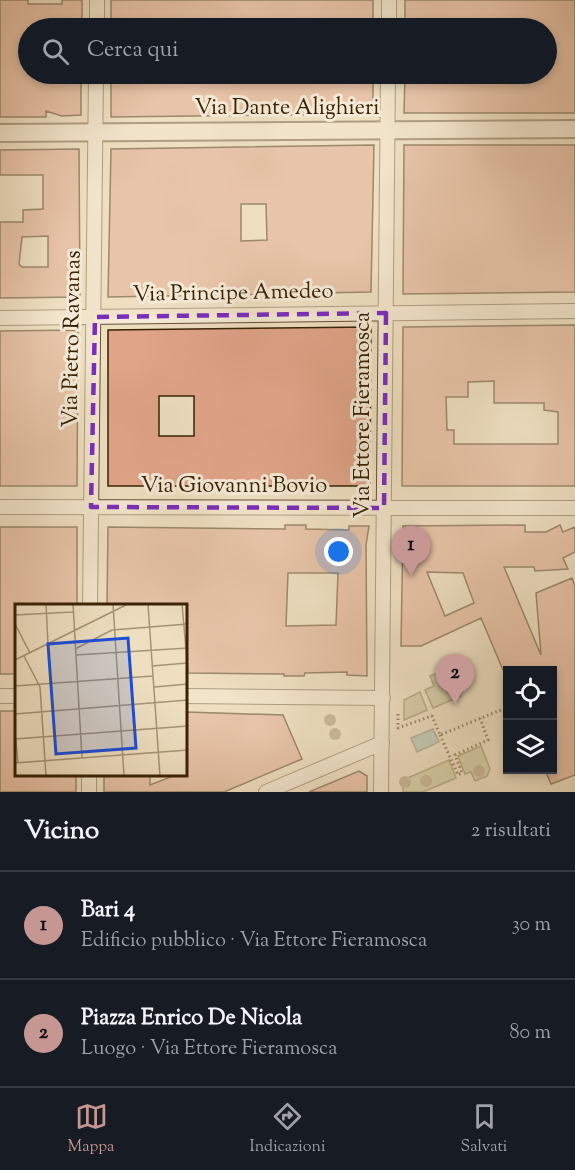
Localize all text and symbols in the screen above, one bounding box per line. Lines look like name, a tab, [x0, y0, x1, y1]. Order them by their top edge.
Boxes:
search box	[18, 18, 557, 84]
icon: search	[39, 35, 72, 68]
text: Cerca qui	[87, 35, 178, 67]
street label: Via Dante Alighieri	[194, 93, 380, 125]
street label: Via Pietro Ravanas	[55, 250, 91, 428]
street label: Via Principe Amedeo	[132, 276, 334, 312]
street label: Via Ettore Fieramosca	[348, 312, 380, 518]
street label: Via Giovanni Bovio	[141, 471, 327, 503]
pin: 1	[392, 526, 430, 576]
your location	[324, 537, 353, 566]
inset map	[15, 604, 188, 777]
pin: 2	[436, 654, 474, 704]
map controls	[503, 666, 557, 774]
button: locate	[503, 666, 557, 720]
button: layers	[503, 720, 557, 774]
text: Vicino	[24, 813, 99, 850]
text: 2 risultati	[471, 817, 551, 846]
text: Bari 4	[81, 895, 135, 927]
text: 1	[40, 911, 47, 940]
text: 30 m	[512, 911, 551, 940]
text: Edificio pubblico · Via Ettore Fieramosca	[81, 927, 427, 956]
text: Piazza Enrico De Nicola	[81, 1003, 302, 1035]
text: 2	[39, 1019, 48, 1048]
text: 80 m	[510, 1019, 551, 1048]
text: Luogo · Via Ettore Fieramosca	[81, 1035, 337, 1064]
tab: Mappa	[68, 1100, 114, 1159]
tab: Indicazioni	[250, 1100, 325, 1159]
tab: Salvati	[461, 1100, 507, 1159]

